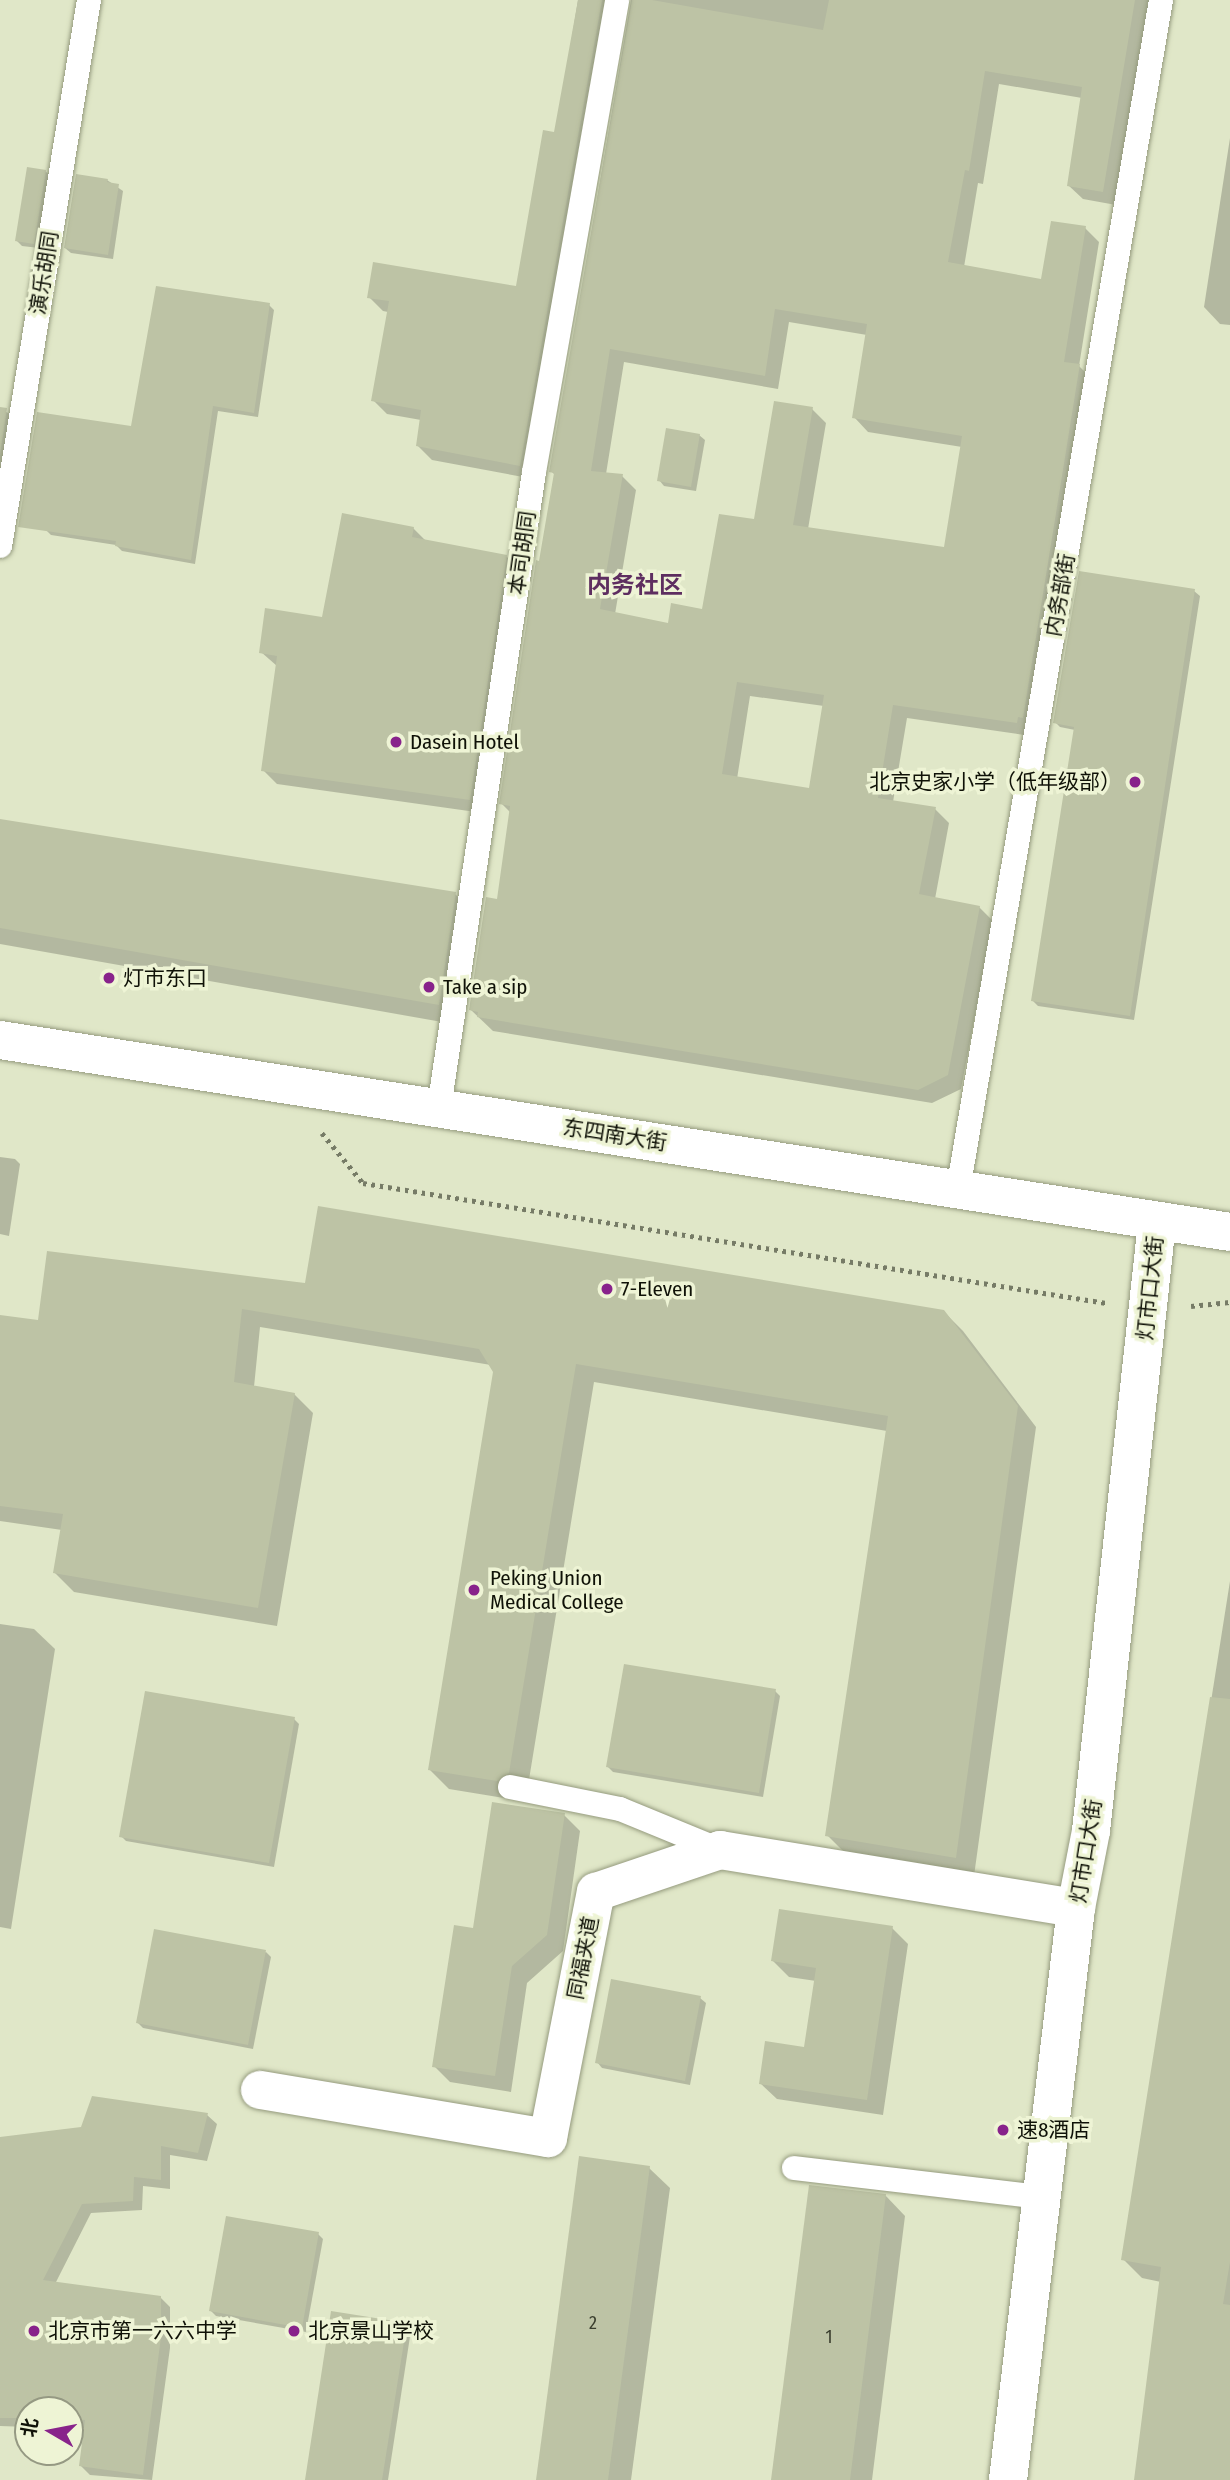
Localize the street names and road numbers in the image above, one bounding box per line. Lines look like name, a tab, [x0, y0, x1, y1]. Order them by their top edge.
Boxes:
street label: 演乐胡同	[25, 230, 63, 316]
street label: 本司胡同	[504, 510, 540, 596]
street label: 内务部街	[1040, 551, 1080, 639]
street label: 东四南大街	[561, 1114, 669, 1156]
street label: 灯市口大街	[1132, 1234, 1168, 1342]
street label: 灯市口大街	[1065, 1797, 1107, 1905]
street label: 同福夹道	[563, 1914, 603, 2002]

